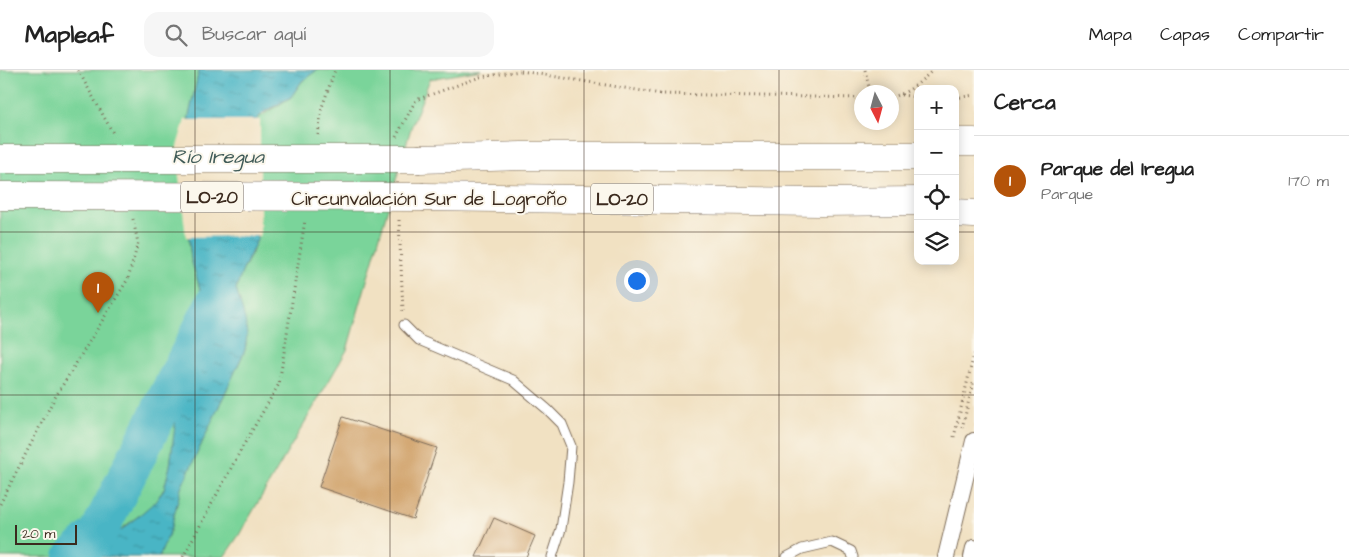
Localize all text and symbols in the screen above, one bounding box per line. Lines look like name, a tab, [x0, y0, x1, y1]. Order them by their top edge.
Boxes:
search box	[144, 12, 494, 57]
text: Mapleaf	[25, 18, 114, 52]
icon: search	[162, 21, 190, 49]
text: Buscar aquí	[202, 21, 306, 48]
text: Mapa	[1089, 22, 1132, 47]
text: Capas	[1160, 22, 1210, 47]
text: Compartir	[1238, 22, 1324, 47]
north arrow	[854, 85, 899, 130]
map controls	[914, 85, 959, 265]
button: +	[914, 85, 959, 130]
text: Cerca	[994, 88, 1056, 117]
button: −	[914, 130, 959, 175]
water label: Río Iregua	[172, 143, 265, 172]
text: Parque del Iregua	[1041, 156, 1194, 183]
text: 1	[1009, 170, 1011, 192]
text: 170 m	[1288, 170, 1329, 192]
button: locate	[914, 175, 959, 220]
road number: LO-20	[181, 181, 243, 212]
text: Parque	[1041, 183, 1093, 205]
road number: LO-20	[591, 184, 653, 214]
street label: Circunvalación Sur de Logroño	[291, 186, 567, 214]
button: layers	[914, 220, 959, 265]
your location	[624, 268, 650, 294]
pin: 1	[82, 272, 114, 313]
scale bar	[15, 522, 78, 545]
text: 20 m	[22, 524, 55, 544]

